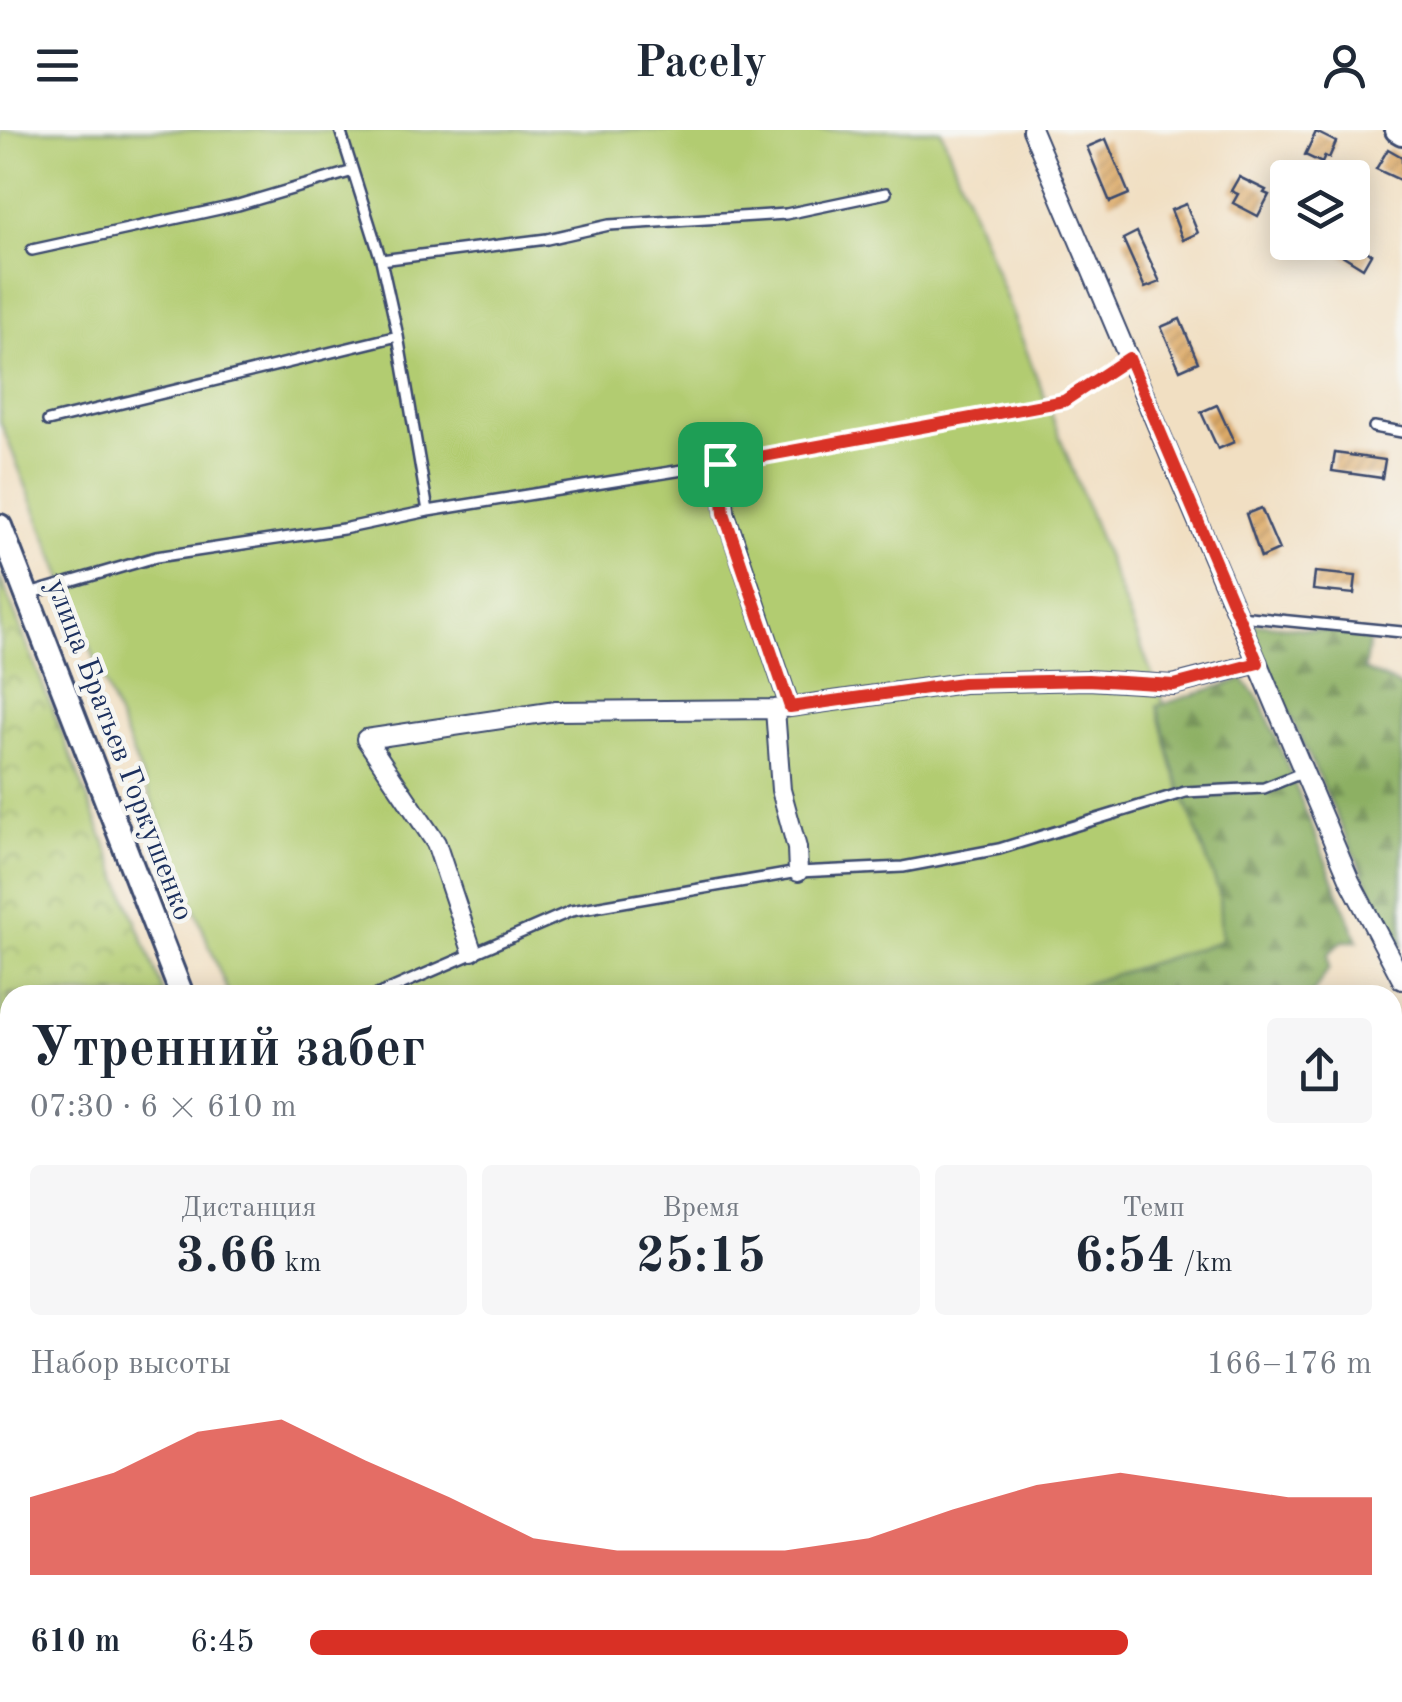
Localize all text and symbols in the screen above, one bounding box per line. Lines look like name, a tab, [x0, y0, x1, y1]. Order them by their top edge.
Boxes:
icon: menu	[30, 38, 85, 93]
icon: person	[1317, 38, 1372, 93]
text: Pacely	[635, 42, 767, 87]
map controls	[1270, 160, 1370, 260]
button: layers	[1270, 160, 1370, 260]
pin	[678, 422, 763, 507]
icon: arrive	[693, 437, 748, 492]
street label: улица Братьев Горкушенко	[40, 575, 198, 925]
button: share	[1267, 1018, 1372, 1123]
text: Утренний забег	[30, 1023, 426, 1078]
text: 07:30 · 6 × 610 m	[30, 1092, 297, 1124]
text: Дистанция	[181, 1195, 316, 1223]
text: Время	[662, 1195, 740, 1223]
text: Темп	[1122, 1195, 1185, 1223]
text: 3.66	[176, 1233, 277, 1283]
text: 25:15	[636, 1233, 766, 1283]
text: 6:54	[1074, 1233, 1175, 1283]
text: km	[277, 1250, 321, 1278]
text: /km	[1175, 1250, 1232, 1278]
text: Набор высоты	[30, 1349, 231, 1381]
text: 166–176 m	[1206, 1349, 1372, 1381]
text: 610 m	[30, 1627, 120, 1659]
text: 6:45	[190, 1627, 255, 1659]

